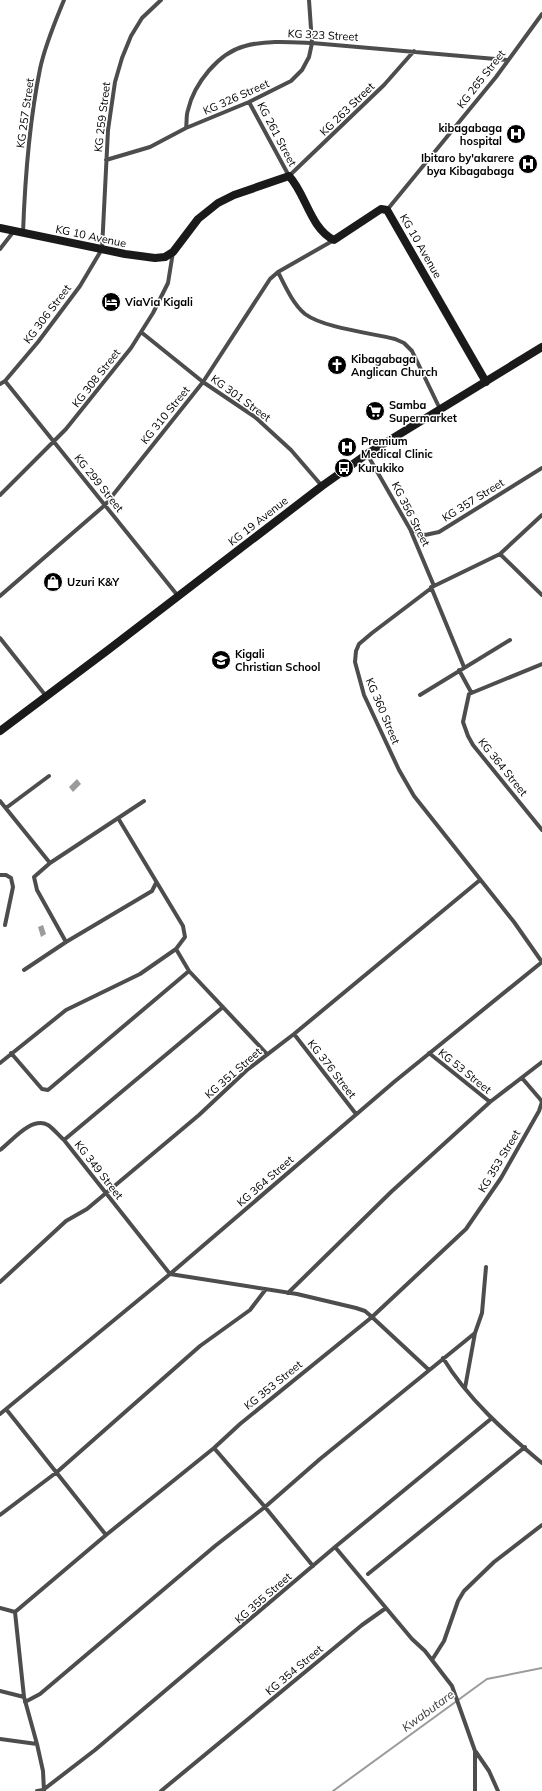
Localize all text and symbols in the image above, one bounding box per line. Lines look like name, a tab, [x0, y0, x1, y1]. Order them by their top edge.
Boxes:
street label: KG 323 Street	[287, 26, 359, 44]
street label: KG 265 Street	[454, 47, 508, 111]
street label: KG 326 Street	[201, 76, 271, 118]
street label: KG 257 Street	[13, 77, 37, 149]
street label: KG 263 Street	[317, 79, 377, 139]
street label: KG 259 Street	[91, 81, 113, 153]
street label: KG 261 Street	[254, 100, 300, 169]
place label: kibagabaga hospital	[438, 121, 502, 148]
hospital icon: kibagabaga hospital	[505, 123, 527, 145]
place label: Ibitaro by'akarere bya Kibagabaga	[421, 151, 514, 178]
hospital icon: Ibitaro by'akarere bya Kibagabaga	[517, 153, 539, 175]
street label: KG 10 Avenue	[397, 211, 445, 281]
street label: KG 10 Avenue	[54, 222, 128, 250]
street label: KG 306 Street	[20, 281, 74, 346]
hotel icon: ViaVia Kigali	[100, 291, 122, 313]
place label: ViaVia Kigali	[124, 295, 193, 309]
street label: KG 308 Street	[69, 346, 123, 410]
place label: Kibagabaga Anglican Church	[351, 352, 438, 379]
church icon: Kibagabaga Anglican Church	[326, 354, 348, 376]
street label: KG 301 Street	[208, 372, 274, 425]
street label: KG 310 Street	[137, 383, 193, 447]
place label: Samba Supermarket	[389, 398, 457, 425]
supermarket icon: Samba Supermarket	[364, 400, 386, 422]
place label: Premium Medical Clinic	[361, 434, 433, 461]
hospital icon: Premium Medical Clinic	[336, 436, 358, 458]
street label: KG 299 Street	[71, 451, 127, 515]
bus stop icon: Kurukiko	[333, 457, 355, 479]
place label: Kurukiko	[358, 461, 405, 475]
street label: KG 357 Street	[439, 475, 507, 525]
street label: KG 356 Street	[389, 479, 433, 549]
street label: KG 19 Avenue	[225, 493, 291, 549]
shop icon: Uzuri K&Y	[42, 571, 64, 593]
place label: Uzuri K&Y	[67, 575, 120, 589]
place label: Kigali Christian School	[235, 647, 321, 674]
school or university icon: Kigali Christian School	[210, 649, 232, 671]
street label: KG 360 Street	[363, 676, 403, 746]
street label: KG 364 Street	[475, 735, 531, 799]
street label: KG 376 Street	[305, 1037, 359, 1101]
street label: KG 351 Street	[202, 1044, 264, 1101]
street label: KG 53 Street	[436, 1045, 494, 1097]
street label: KG 353 Street	[475, 1127, 523, 1195]
street label: KG 349 Street	[72, 1138, 126, 1202]
street label: KG 364 Street	[234, 1152, 296, 1209]
street label: KG 353 Street	[241, 1357, 305, 1413]
street label: KG 355 Street	[232, 1569, 294, 1626]
street label: KG 354 Street	[262, 1642, 326, 1698]
water label: Kwabutare	[399, 1686, 457, 1735]

